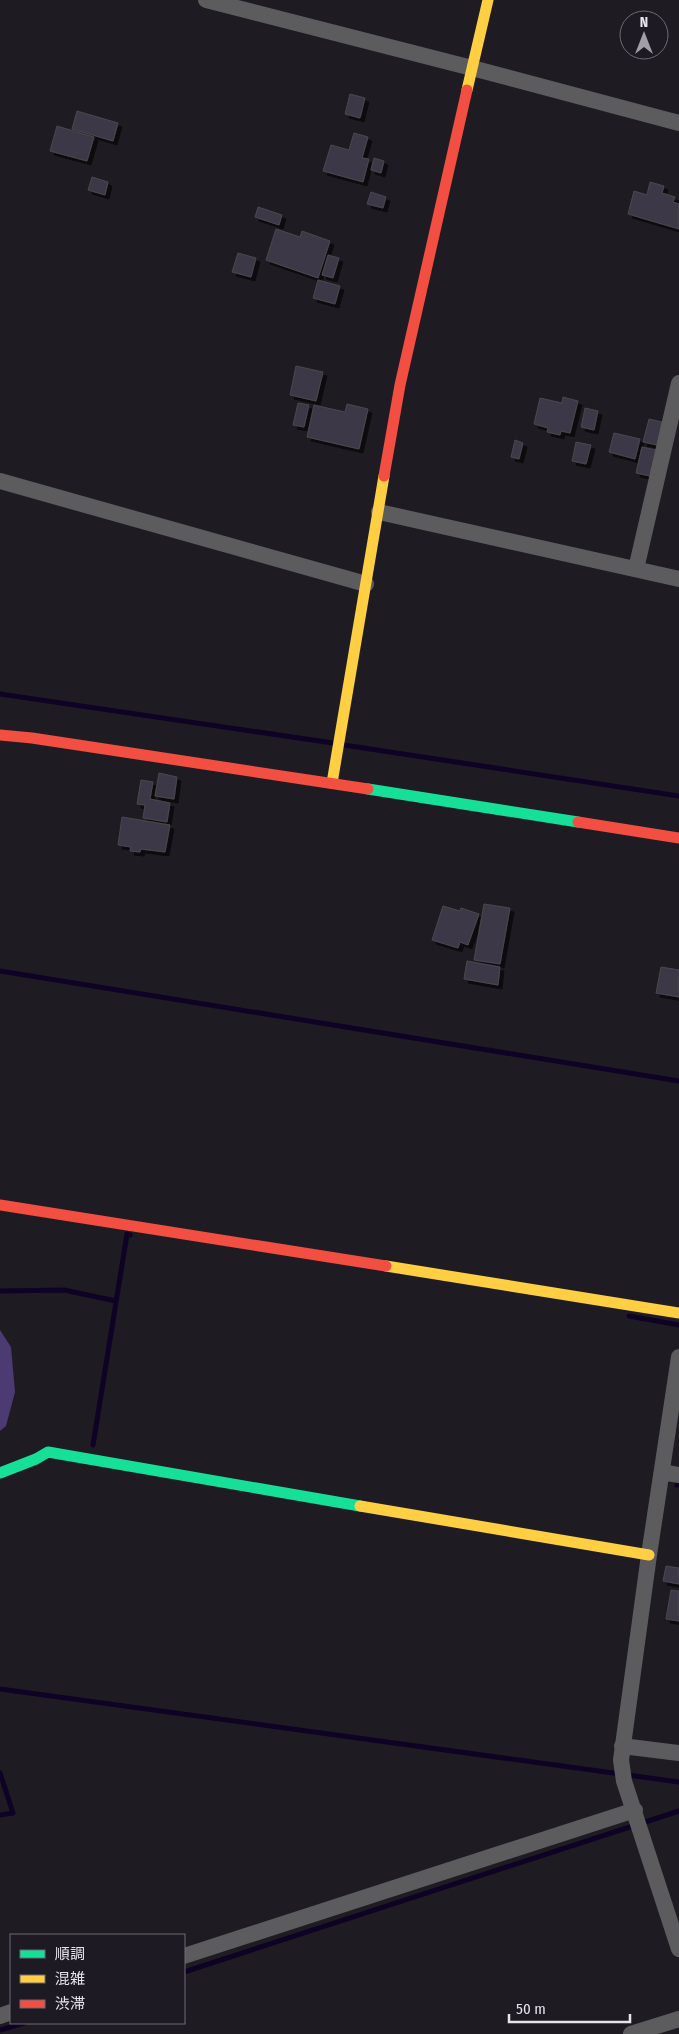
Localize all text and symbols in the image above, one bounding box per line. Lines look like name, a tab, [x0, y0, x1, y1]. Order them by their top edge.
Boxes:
north arrow	[619, 10, 669, 60]
text: N	[640, 14, 648, 31]
legend	[10, 1934, 185, 2024]
text: 順調	[55, 1945, 85, 1963]
text: 混雑	[55, 1970, 85, 1988]
scale bar	[509, 1992, 630, 2024]
text: 渋滞	[55, 1995, 85, 2013]
text: 50 m	[516, 2000, 546, 2018]

